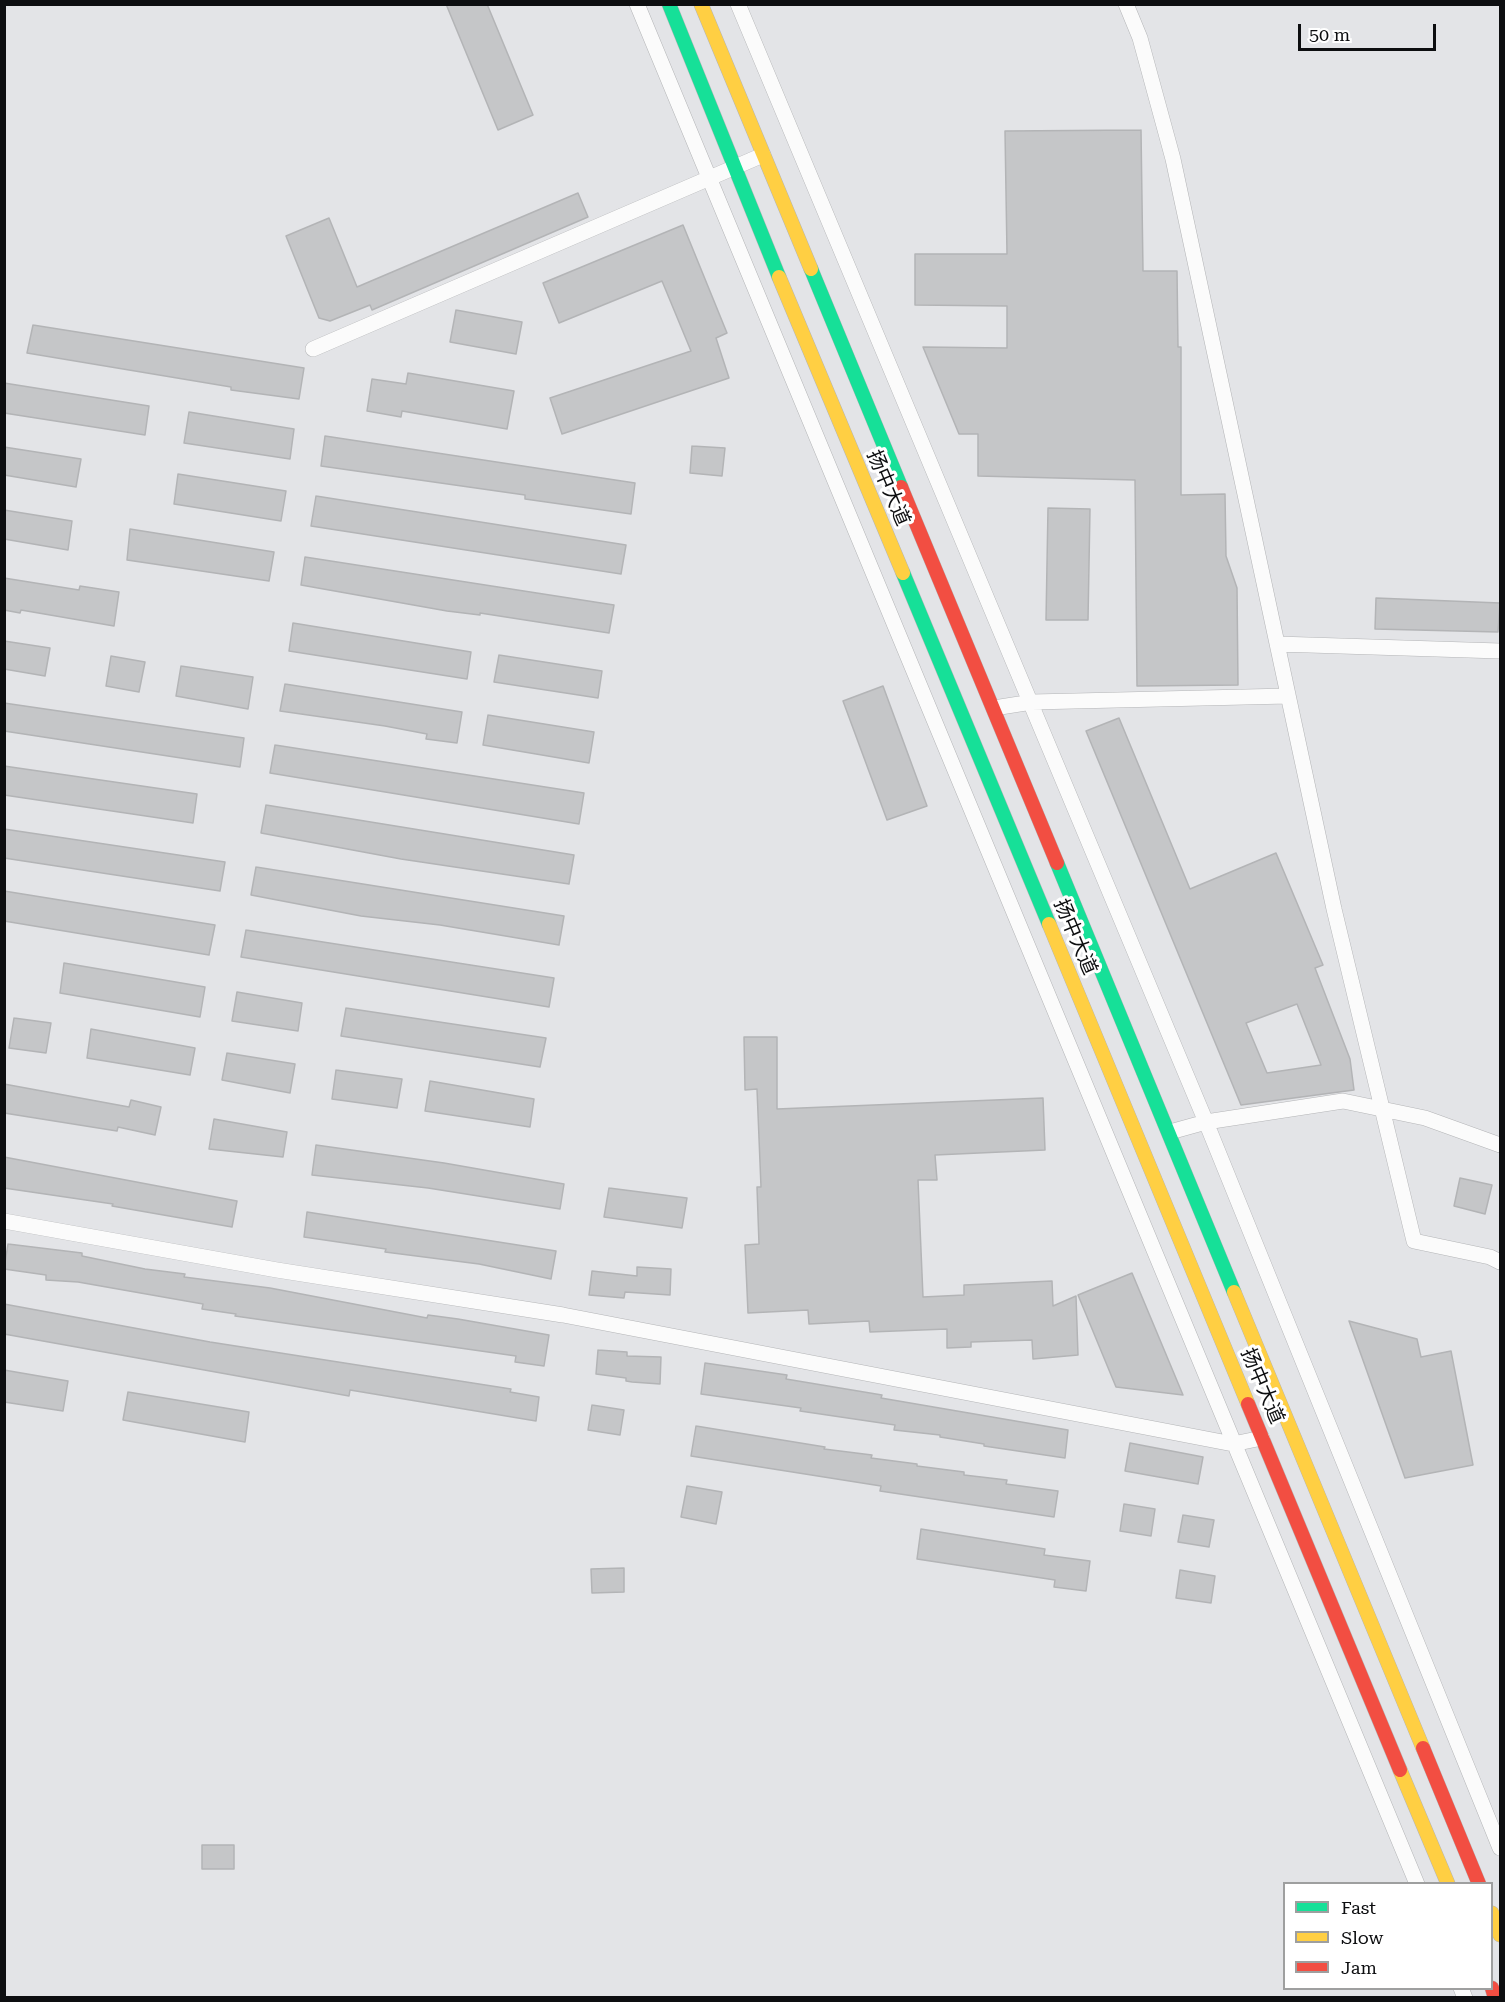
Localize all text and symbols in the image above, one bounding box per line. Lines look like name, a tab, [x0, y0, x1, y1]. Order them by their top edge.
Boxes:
scale bar	[1301, 12, 1439, 50]
text: 50 m	[1309, 24, 1350, 45]
street label: 扬中大道	[861, 446, 915, 530]
street label: 扬中大道	[1048, 895, 1102, 979]
street label: 扬中大道	[1235, 1344, 1289, 1428]
legend	[1283, 1882, 1493, 1990]
text: Fast	[1341, 1897, 1376, 1918]
text: Slow	[1341, 1927, 1383, 1948]
text: Jam	[1341, 1957, 1377, 1978]

